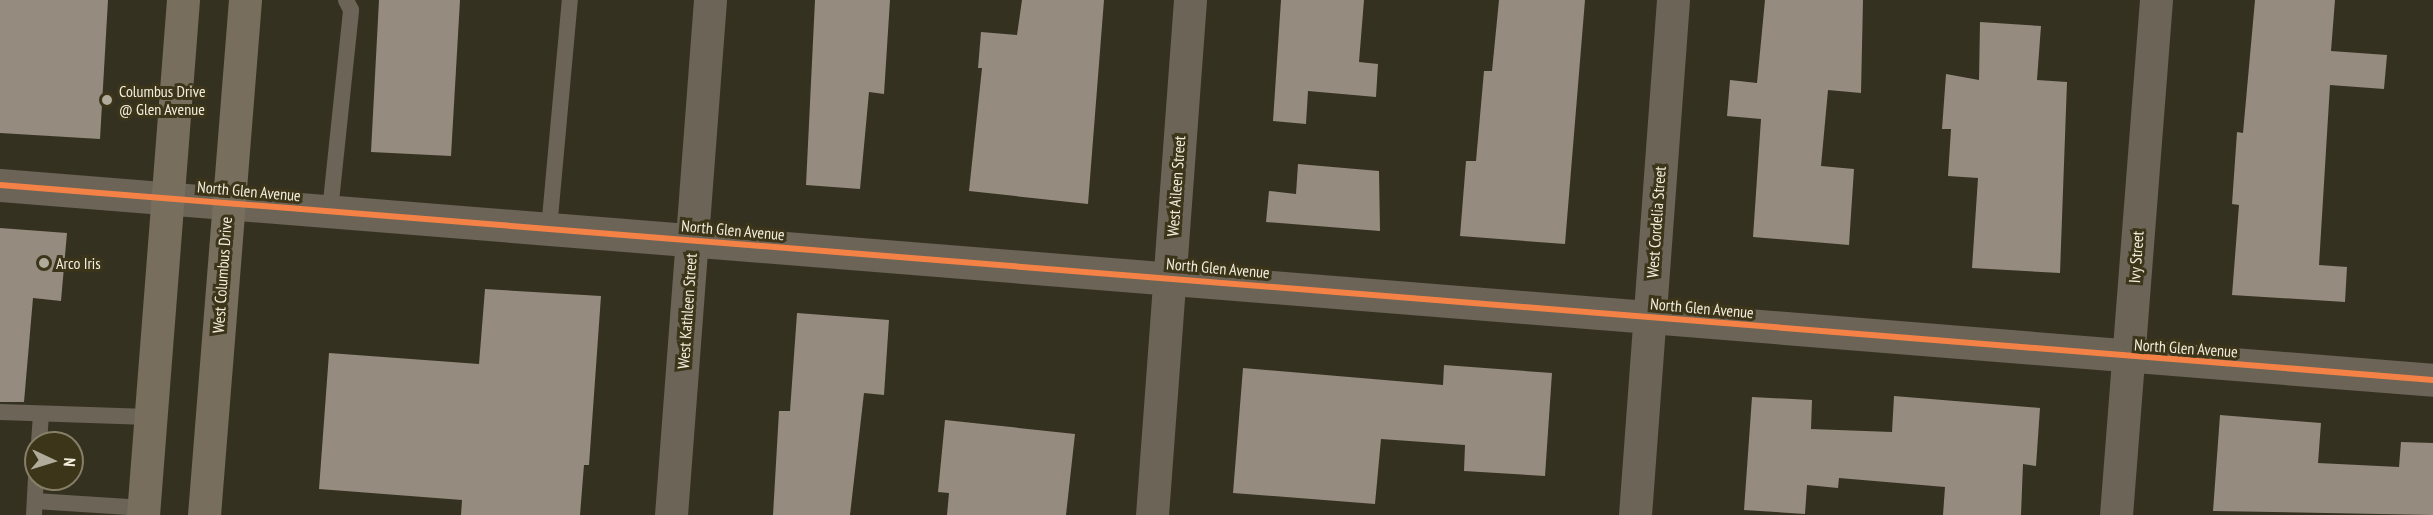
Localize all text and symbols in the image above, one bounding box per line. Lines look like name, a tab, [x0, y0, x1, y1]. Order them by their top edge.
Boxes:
place label: Columbus Drive @ Glen Avenue	[119, 81, 206, 119]
marker: Columbus Drive @ Glen Avenue	[100, 93, 114, 107]
street label: West Aileen Street	[1163, 135, 1189, 237]
street label: West Cordelia Street	[1643, 166, 1669, 278]
street label: North Glen Avenue	[196, 177, 302, 205]
street label: West Columbus Drive	[208, 216, 236, 334]
street label: North Glen Avenue	[680, 216, 786, 244]
street label: Ivy Street	[2125, 230, 2147, 284]
place label: Arco Iris	[56, 253, 101, 273]
street label: West Kathleen Street	[673, 253, 701, 369]
street label: North Glen Avenue	[1165, 254, 1271, 282]
marker: Arco Iris	[37, 256, 51, 270]
street label: North Glen Avenue	[1649, 294, 1755, 322]
street label: North Glen Avenue	[2133, 335, 2239, 361]
north arrow	[24, 431, 84, 491]
text: N	[60, 457, 80, 467]

